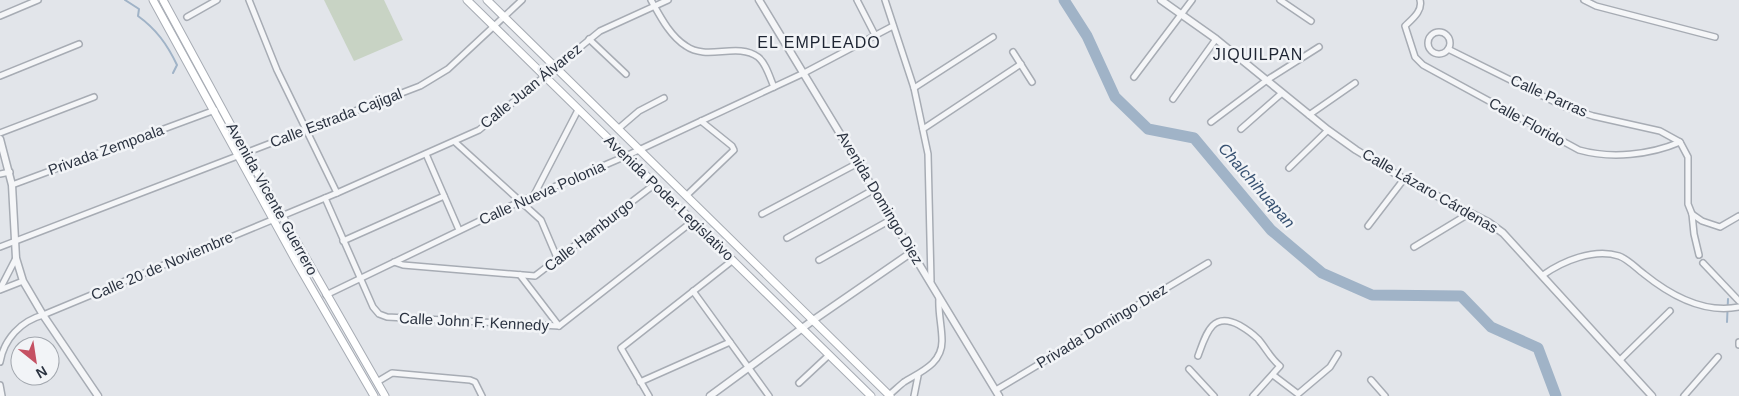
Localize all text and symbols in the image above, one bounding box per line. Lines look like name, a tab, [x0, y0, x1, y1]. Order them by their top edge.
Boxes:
district label: EL EMPLEADO	[757, 34, 881, 51]
street label: Calle Juan Álvarez	[477, 40, 585, 132]
district label: JIQUILPAN	[1213, 46, 1303, 63]
street label: Calle Parras	[1508, 71, 1590, 120]
street label: Calle Estrada Cajigal	[267, 84, 404, 151]
street label: Calle Florido	[1486, 94, 1568, 149]
street label: Avenida Vicente Guerrero	[223, 119, 322, 278]
street label: Privada Zempoala	[46, 121, 167, 178]
street label: Avenida Domingo Diez	[834, 128, 927, 267]
street label: Avenida Poder Legislativo	[601, 131, 738, 264]
water label: Chalchihuapan	[1215, 139, 1298, 231]
street label: Calle Lázaro Cárdenas	[1360, 145, 1501, 236]
street label: Calle Nueva Polonia	[476, 157, 608, 228]
street label: Calle Hamburgo	[541, 195, 637, 275]
street label: Calle 20 de Noviembre	[88, 228, 235, 303]
street label: Privada Domingo Diez	[1033, 280, 1170, 371]
street label: Calle John F. Kennedy	[399, 309, 550, 334]
north arrow	[10, 336, 60, 386]
text: N	[33, 363, 50, 382]

